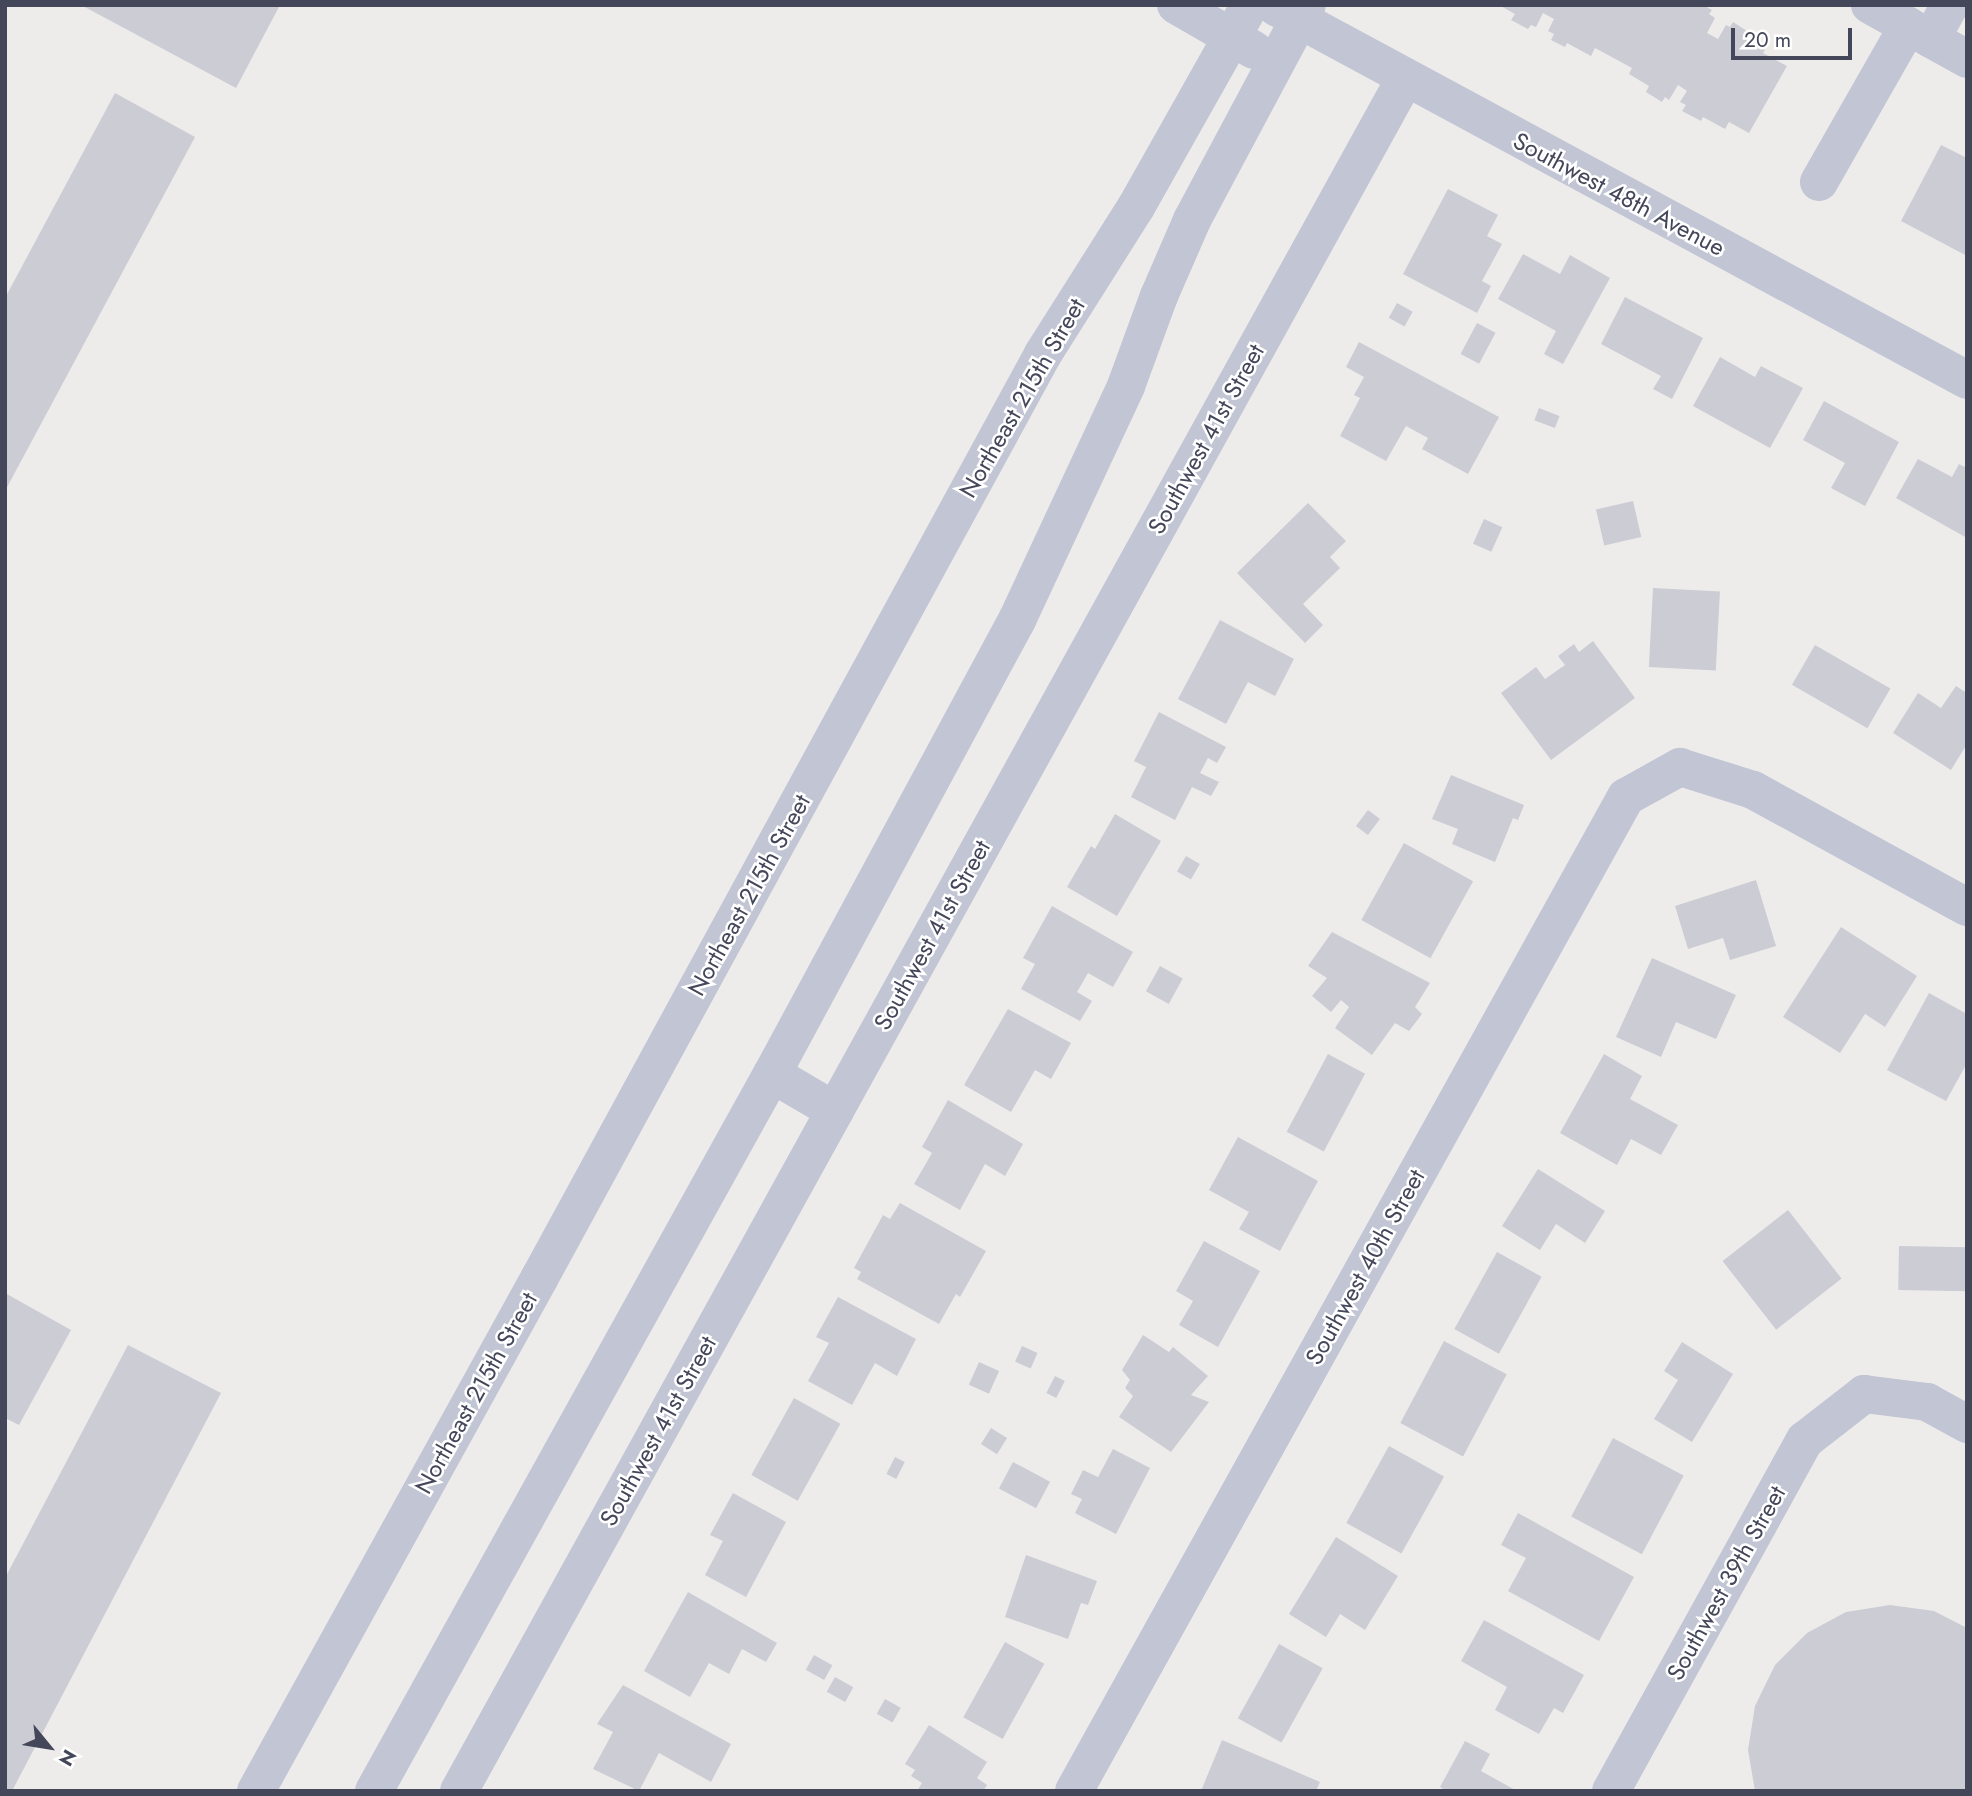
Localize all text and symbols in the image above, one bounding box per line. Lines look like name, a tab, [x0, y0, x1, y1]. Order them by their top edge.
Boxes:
scale bar	[1734, 14, 1855, 58]
text: 20 m	[1744, 25, 1791, 55]
street label: Southwest 48th Avenue	[1508, 126, 1730, 262]
street label: Northeast 215th Street	[953, 293, 1091, 503]
street label: Southwest 41st Street	[1142, 339, 1270, 539]
street label: Northeast 215th Street	[682, 789, 816, 1001]
street label: Southwest 41st Street	[868, 835, 996, 1035]
street label: Southwest 40th Street	[1299, 1164, 1431, 1370]
street label: Northeast 215th Street	[409, 1287, 543, 1499]
street label: Southwest 41st Street	[594, 1331, 722, 1531]
street label: Southwest 39th Street	[1661, 1481, 1791, 1685]
north arrow	[14, 1712, 84, 1782]
text: N	[52, 1744, 83, 1771]

